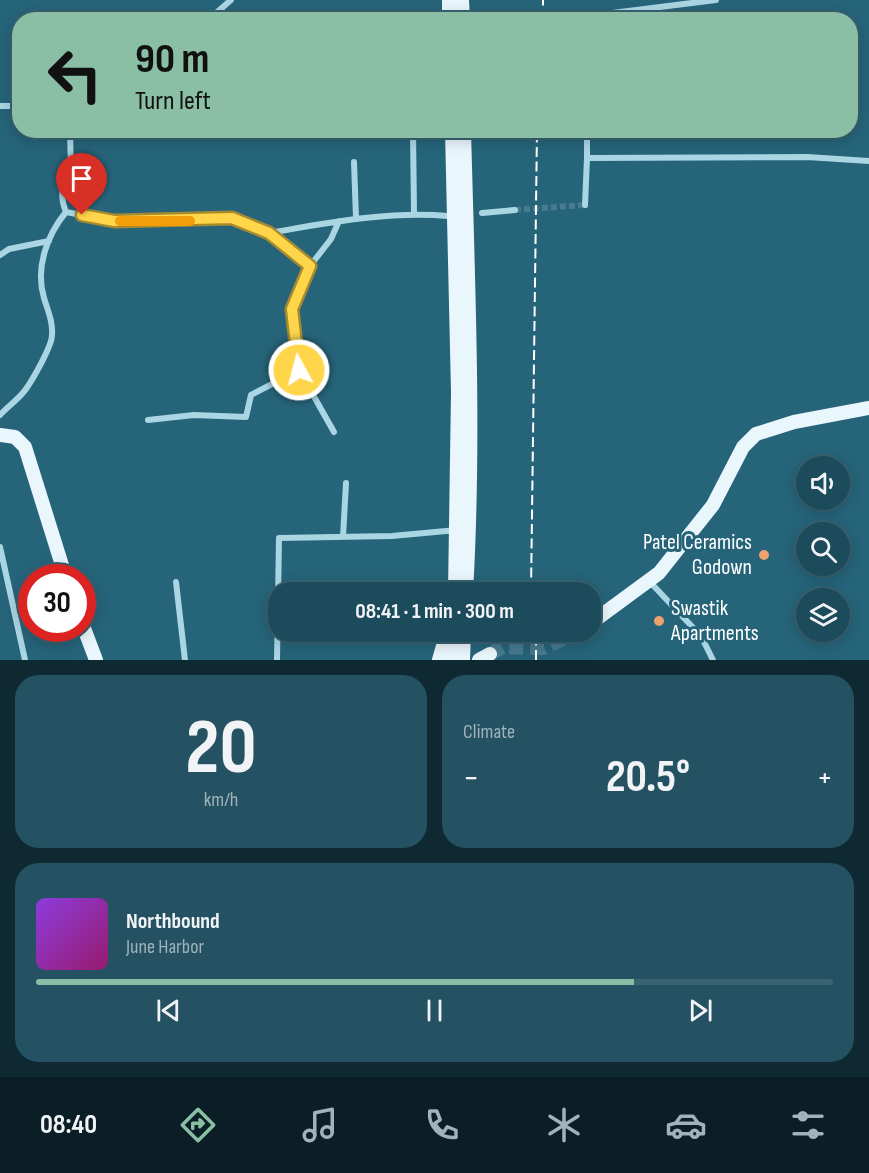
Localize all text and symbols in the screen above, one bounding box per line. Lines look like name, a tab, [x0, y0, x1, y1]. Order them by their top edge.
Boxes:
text: 90 m	[135, 34, 209, 85]
icon: left	[36, 36, 114, 114]
text: Turn left	[135, 85, 211, 117]
pin	[56, 153, 107, 215]
icon: arrive	[65, 162, 98, 195]
position arrow	[267, 338, 331, 402]
map controls	[796, 456, 850, 642]
button: sound	[796, 456, 850, 510]
button: search	[796, 522, 850, 576]
place label: Patel Ceramics Godown	[643, 529, 752, 581]
marker: Patel Ceramics Godown	[757, 548, 771, 562]
speed limit sign: 30	[18, 564, 96, 642]
button: layers	[796, 588, 850, 642]
place label: Swastik Apartments	[670, 595, 759, 647]
text: 08:41 · 1 min · 300 m	[355, 598, 514, 625]
marker: Swastik Apartments	[652, 614, 666, 628]
text: 20	[185, 702, 257, 795]
text: Climate	[463, 720, 515, 744]
text: 20.5°	[606, 750, 690, 805]
text: −	[463, 758, 479, 798]
text: +	[817, 758, 833, 798]
text: km/h	[204, 788, 238, 812]
text: Northbound	[126, 908, 220, 935]
text: June Harbor	[126, 935, 204, 959]
icon: previous	[152, 994, 185, 1027]
icon: pause	[418, 994, 451, 1027]
icon: next	[684, 994, 717, 1027]
icon: directions	[177, 1104, 219, 1146]
icon: music	[299, 1104, 341, 1146]
icon: phone	[421, 1104, 463, 1146]
icon: climate	[543, 1104, 585, 1146]
icon: car	[665, 1104, 707, 1146]
icon: filters	[787, 1104, 829, 1146]
text: 08:40	[40, 1109, 97, 1141]

